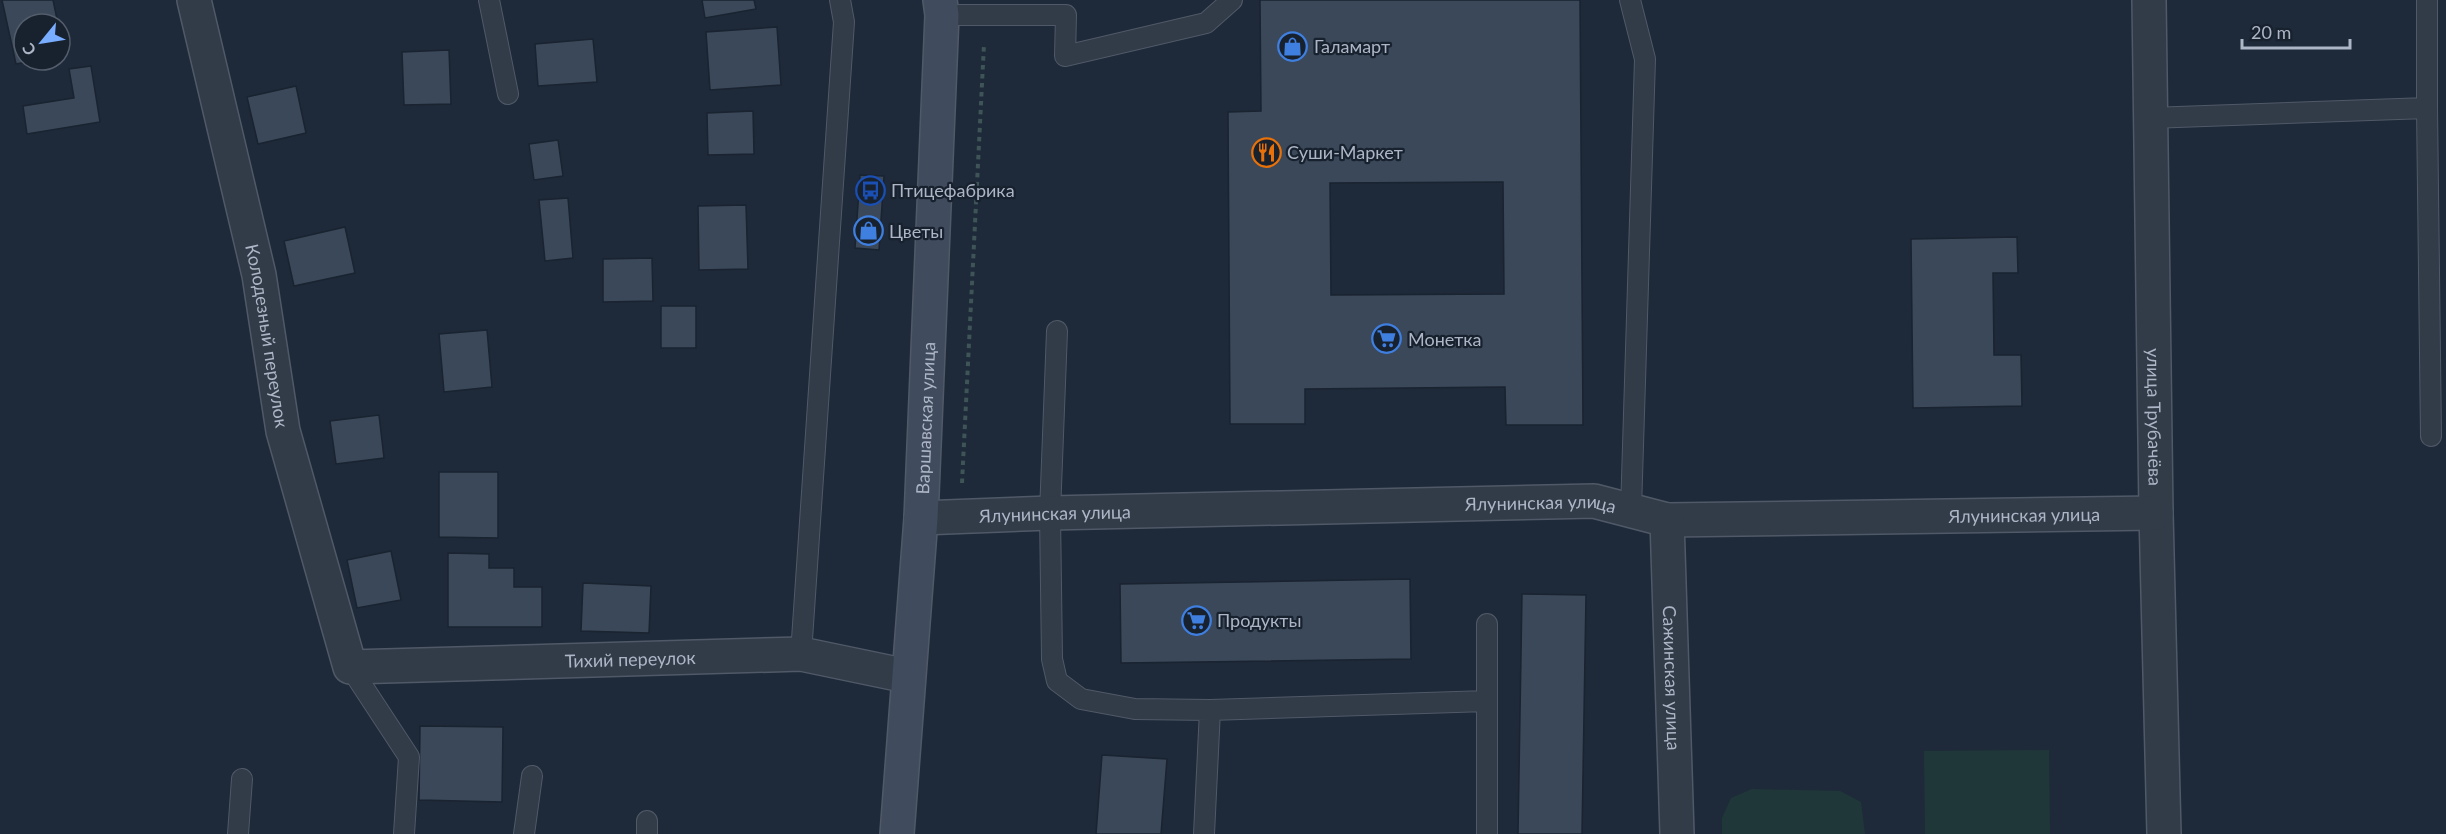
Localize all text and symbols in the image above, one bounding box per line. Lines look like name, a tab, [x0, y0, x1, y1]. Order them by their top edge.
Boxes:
north arrow	[12, 12, 72, 72]
scale bar	[2242, 12, 2350, 50]
text: 20 m	[2251, 21, 2291, 43]
shop icon: Галамарт	[1277, 30, 1309, 62]
place label: Галамарт	[1314, 35, 1390, 57]
text: С	[17, 40, 39, 59]
restaurant icon: Суши-Маркет	[1250, 136, 1282, 168]
place label: Суши-Маркет	[1287, 141, 1403, 163]
bus stop icon: Птицефабрика	[854, 174, 886, 206]
place label: Птицефабрика	[891, 179, 1015, 201]
shop icon: Цветы	[852, 215, 884, 247]
place label: Цветы	[889, 220, 943, 242]
street label: Колодезный переулок	[241, 242, 293, 430]
supermarket icon: Монетка	[1371, 323, 1403, 355]
place label: Монетка	[1408, 328, 1482, 350]
street label: Варшавская улица	[911, 341, 939, 495]
street label: улица Трубачёва	[2143, 348, 2167, 486]
street label: Ялунинская улица	[1464, 490, 1619, 517]
street label: Ялунинская улица	[978, 500, 1131, 527]
street label: Ялунинская улица	[1947, 503, 2100, 527]
supermarket icon: Продукты	[1180, 604, 1212, 636]
street label: Сажинская улица	[1659, 605, 1685, 751]
place label: Продукты	[1217, 609, 1301, 631]
street label: Тихий переулок	[564, 646, 697, 672]

